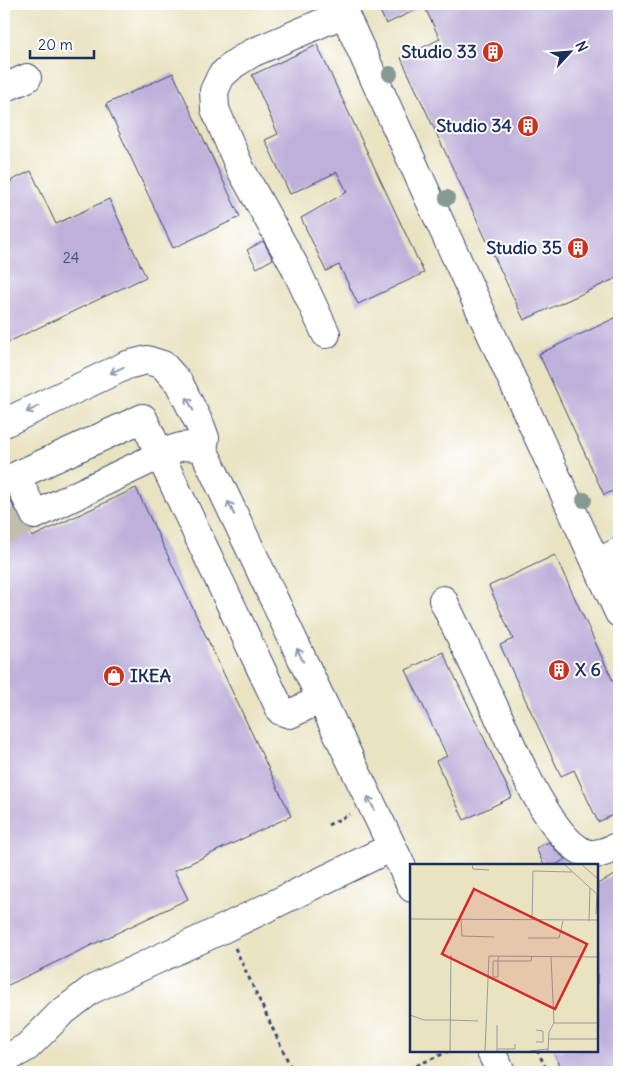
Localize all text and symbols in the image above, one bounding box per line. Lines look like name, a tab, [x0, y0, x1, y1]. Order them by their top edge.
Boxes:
scale bar	[30, 28, 94, 60]
north arrow	[546, 28, 596, 78]
text: 20 m	[38, 35, 73, 54]
text: N	[571, 38, 592, 55]
place label: Studio 33	[401, 40, 477, 63]
building icon: Studio 33	[481, 40, 505, 64]
place label: Studio 34	[436, 114, 513, 137]
building icon: Studio 34	[516, 114, 540, 138]
place label: Studio 35	[486, 236, 562, 259]
building icon: Studio 35	[566, 236, 590, 260]
house number: 24	[63, 248, 80, 267]
one-way arrow	[110, 365, 125, 375]
one-way arrow	[185, 397, 195, 412]
one-way arrow	[26, 405, 41, 415]
one-way arrow	[226, 501, 235, 516]
one-way arrow	[295, 648, 304, 663]
building icon: X 6	[547, 658, 571, 682]
place label: X 6	[575, 658, 601, 681]
shop icon: IKEA	[102, 664, 126, 688]
place label: IKEA	[130, 664, 171, 687]
one-way arrow	[366, 795, 376, 810]
inset map	[410, 864, 598, 1051]

